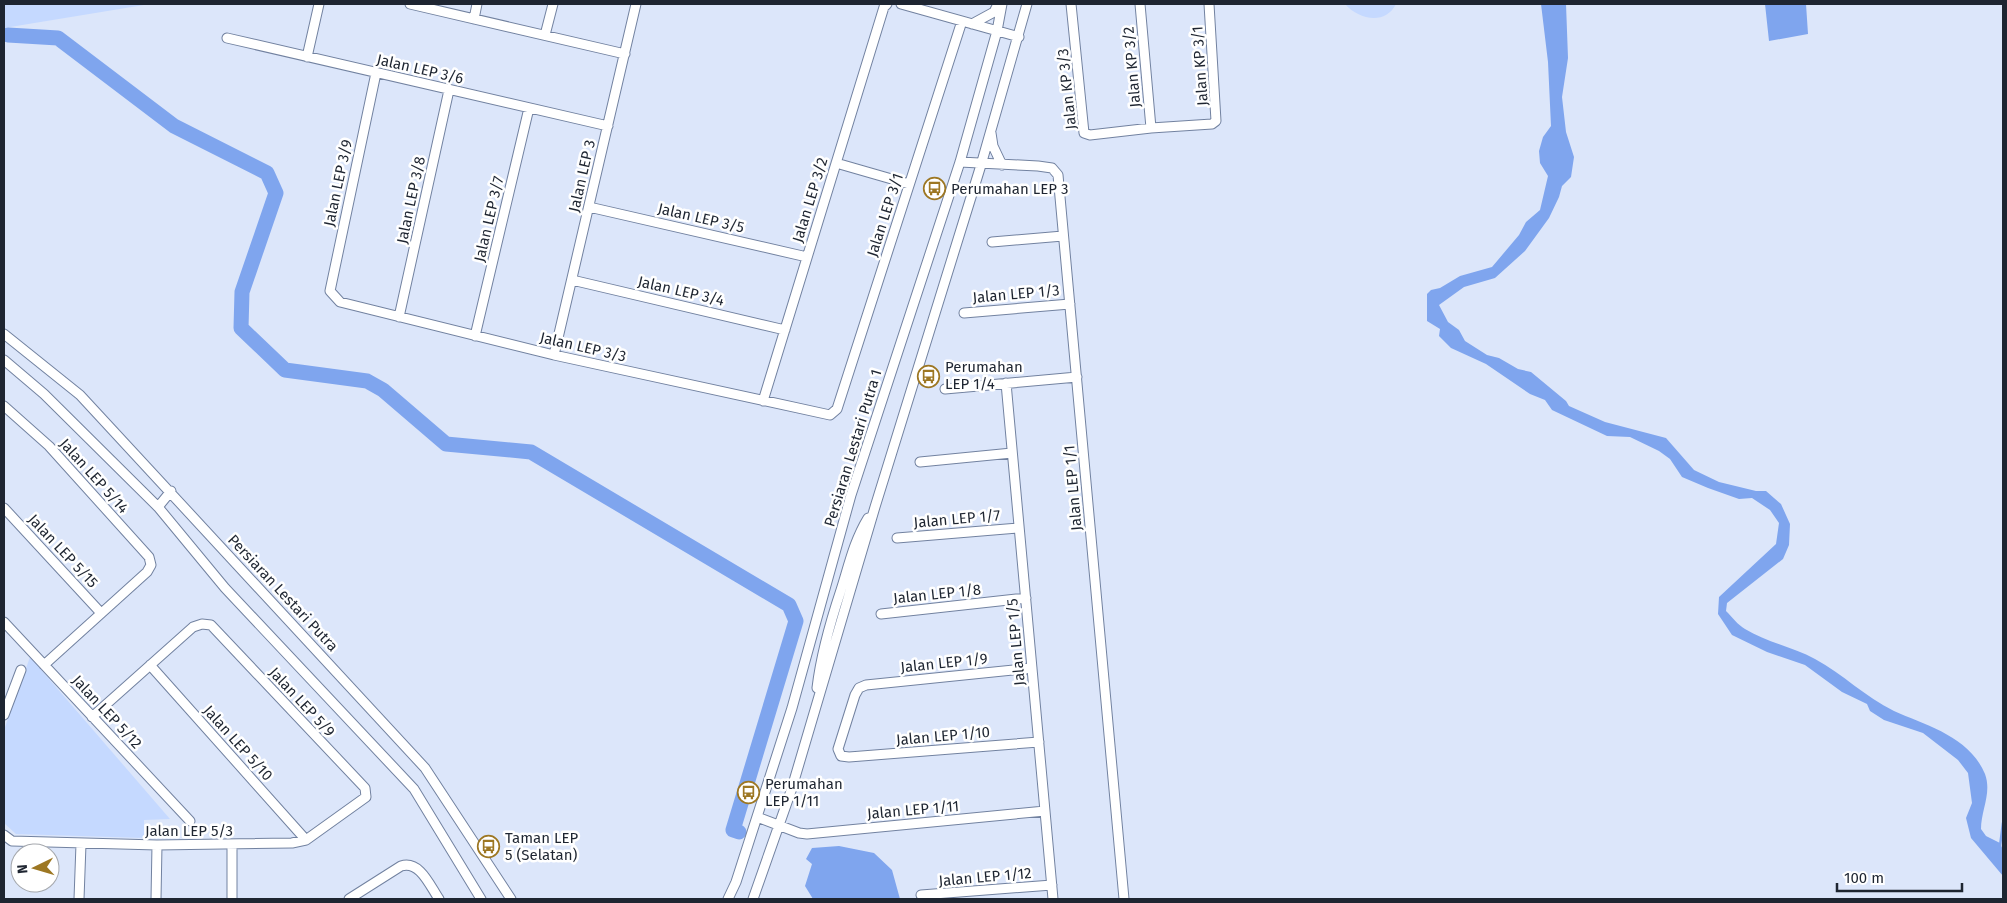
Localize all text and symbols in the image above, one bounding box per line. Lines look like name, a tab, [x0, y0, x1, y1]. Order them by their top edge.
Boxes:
street label: Jalan KP 3/2	[1119, 26, 1145, 108]
street label: Jalan KP 3/1	[1188, 26, 1212, 106]
street label: Jalan KP 3/3	[1054, 48, 1080, 130]
street label: Jalan LEP 3/6	[375, 50, 465, 88]
street label: Jalan LEP 3/9	[320, 138, 356, 228]
street label: Jalan LEP 3	[565, 138, 599, 214]
street label: Jalan LEP 3/8	[393, 155, 429, 245]
street label: Jalan LEP 3/2	[789, 155, 831, 245]
street label: Jalan LEP 3/1	[863, 171, 907, 259]
street label: Jalan LEP 3/7	[470, 174, 508, 264]
bus stop icon: Perumahan LEP 3	[923, 177, 947, 201]
place label: Perumahan LEP 3	[951, 180, 1068, 198]
street label: Jalan LEP 3/5	[656, 199, 746, 237]
street label: Jalan LEP 3/4	[636, 272, 726, 310]
street label: Jalan LEP 1/3	[972, 281, 1060, 307]
street label: Jalan LEP 3/3	[538, 328, 628, 366]
place label: Perumahan LEP 1/4	[945, 358, 1023, 393]
bus stop icon: Perumahan LEP 1/4	[917, 364, 941, 388]
street label: Persiaran Lestari Putra 1	[820, 367, 886, 529]
street label: Jalan LEP 5/14	[56, 435, 132, 517]
street label: Jalan LEP 1/1	[1060, 444, 1086, 532]
street label: Jalan LEP 1/7	[913, 506, 1001, 532]
street label: Jalan LEP 5/15	[24, 510, 102, 592]
street label: Persiaran Lestari Putra	[224, 531, 342, 655]
street label: Jalan LEP 1/8	[892, 580, 982, 608]
street label: Jalan LEP 1/5	[1003, 598, 1029, 686]
street label: Jalan LEP 1/9	[900, 649, 989, 677]
street label: Jalan LEP 5/9	[265, 664, 339, 741]
street label: Jalan LEP 5/12	[68, 671, 146, 753]
street label: Jalan LEP 5/10	[200, 702, 276, 784]
street label: Jalan LEP 1/10	[895, 723, 991, 749]
place label: Perumahan LEP 1/11	[765, 775, 843, 810]
bus stop icon: Perumahan LEP 1/11	[737, 781, 761, 805]
street label: Jalan LEP 1/11	[866, 797, 960, 823]
street label: Jalan LEP 5/3	[145, 822, 233, 840]
place label: Taman LEP 5 (Selatan)	[505, 829, 578, 864]
bus stop icon: Taman LEP 5 (Selatan)	[477, 835, 501, 859]
north arrow	[10, 843, 60, 893]
scale bar	[1837, 860, 1962, 892]
text: N	[14, 864, 31, 874]
street label: Jalan LEP 1/12	[938, 864, 1032, 890]
text: 100 m	[1844, 869, 1884, 887]

